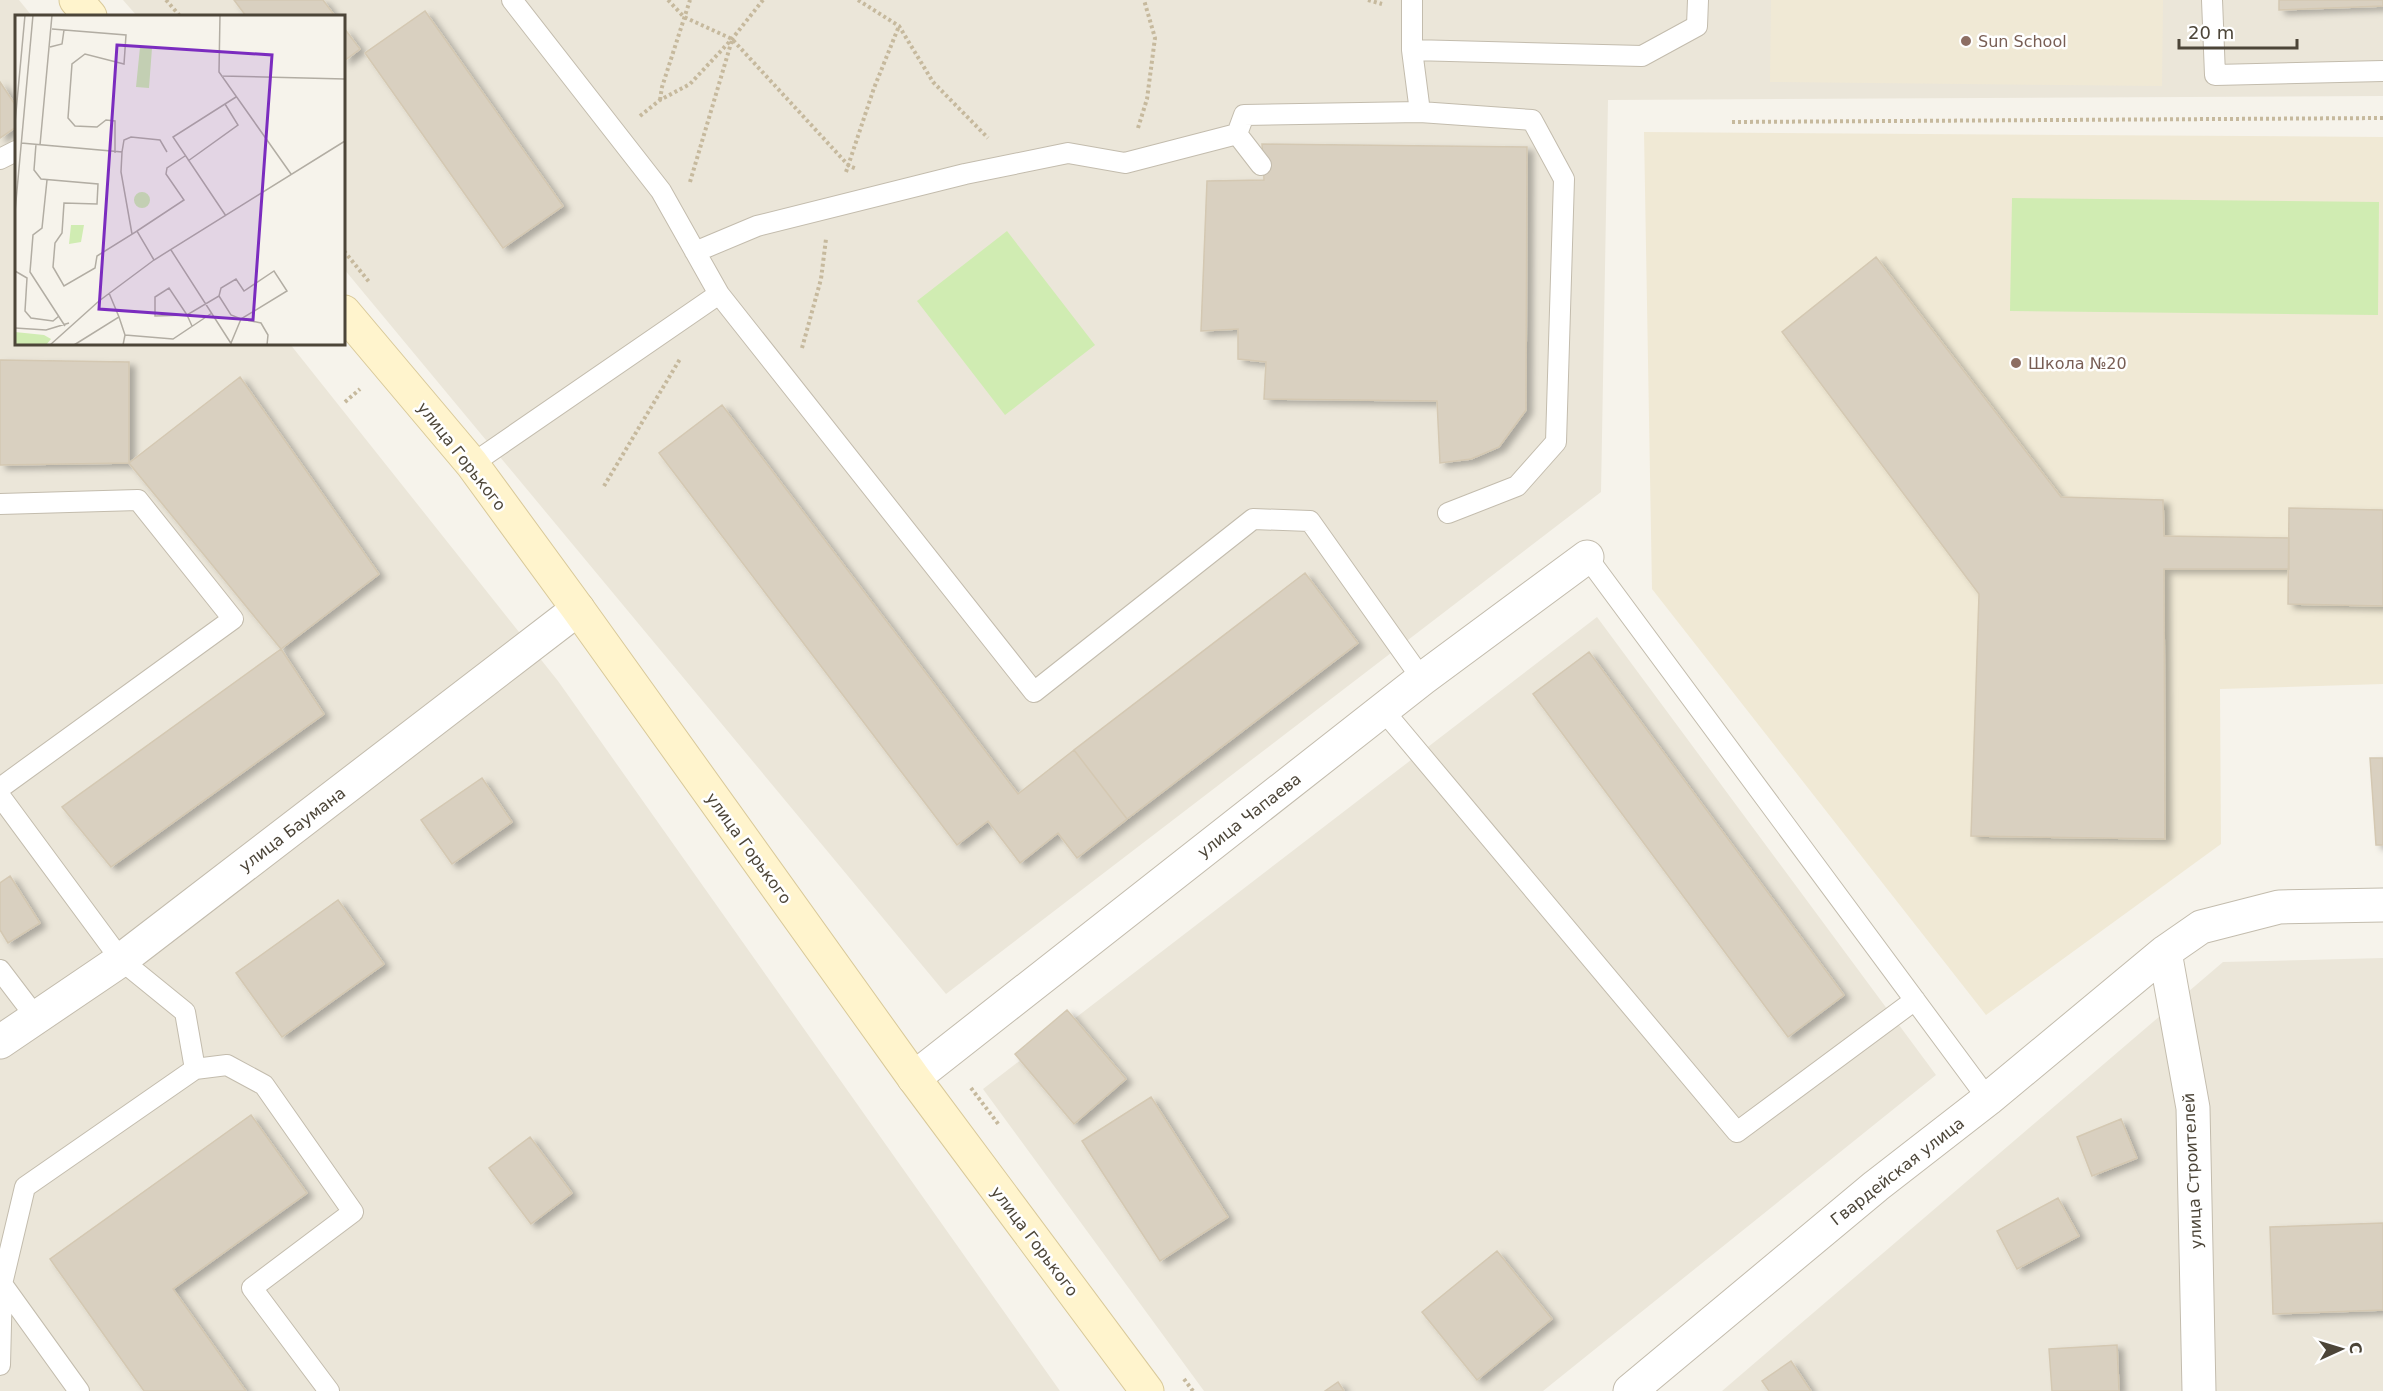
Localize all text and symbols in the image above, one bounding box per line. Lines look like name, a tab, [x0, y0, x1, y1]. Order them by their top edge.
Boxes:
scale bar	[2179, 12, 2298, 50]
inset map	[15, 15, 345, 345]
text: 20 m	[2188, 22, 2234, 43]
place label: Sun School	[1978, 32, 2067, 51]
marker: Sun School	[1959, 34, 1973, 48]
place label: Школа №20	[2028, 354, 2127, 373]
marker: Школа №20	[2009, 356, 2023, 370]
street label: улица Горького	[413, 398, 510, 514]
street label: улица Чапаева	[1194, 769, 1305, 862]
street label: улица Баумана	[235, 783, 349, 876]
street label: улица Горького	[702, 789, 795, 908]
street label: улица Строителей	[2179, 1092, 2206, 1250]
street label: Гвардейская улица	[1827, 1113, 1968, 1229]
street label: улица Горького	[987, 1183, 1082, 1300]
north arrow	[2311, 1319, 2371, 1379]
text: С	[2346, 1341, 2365, 1355]

